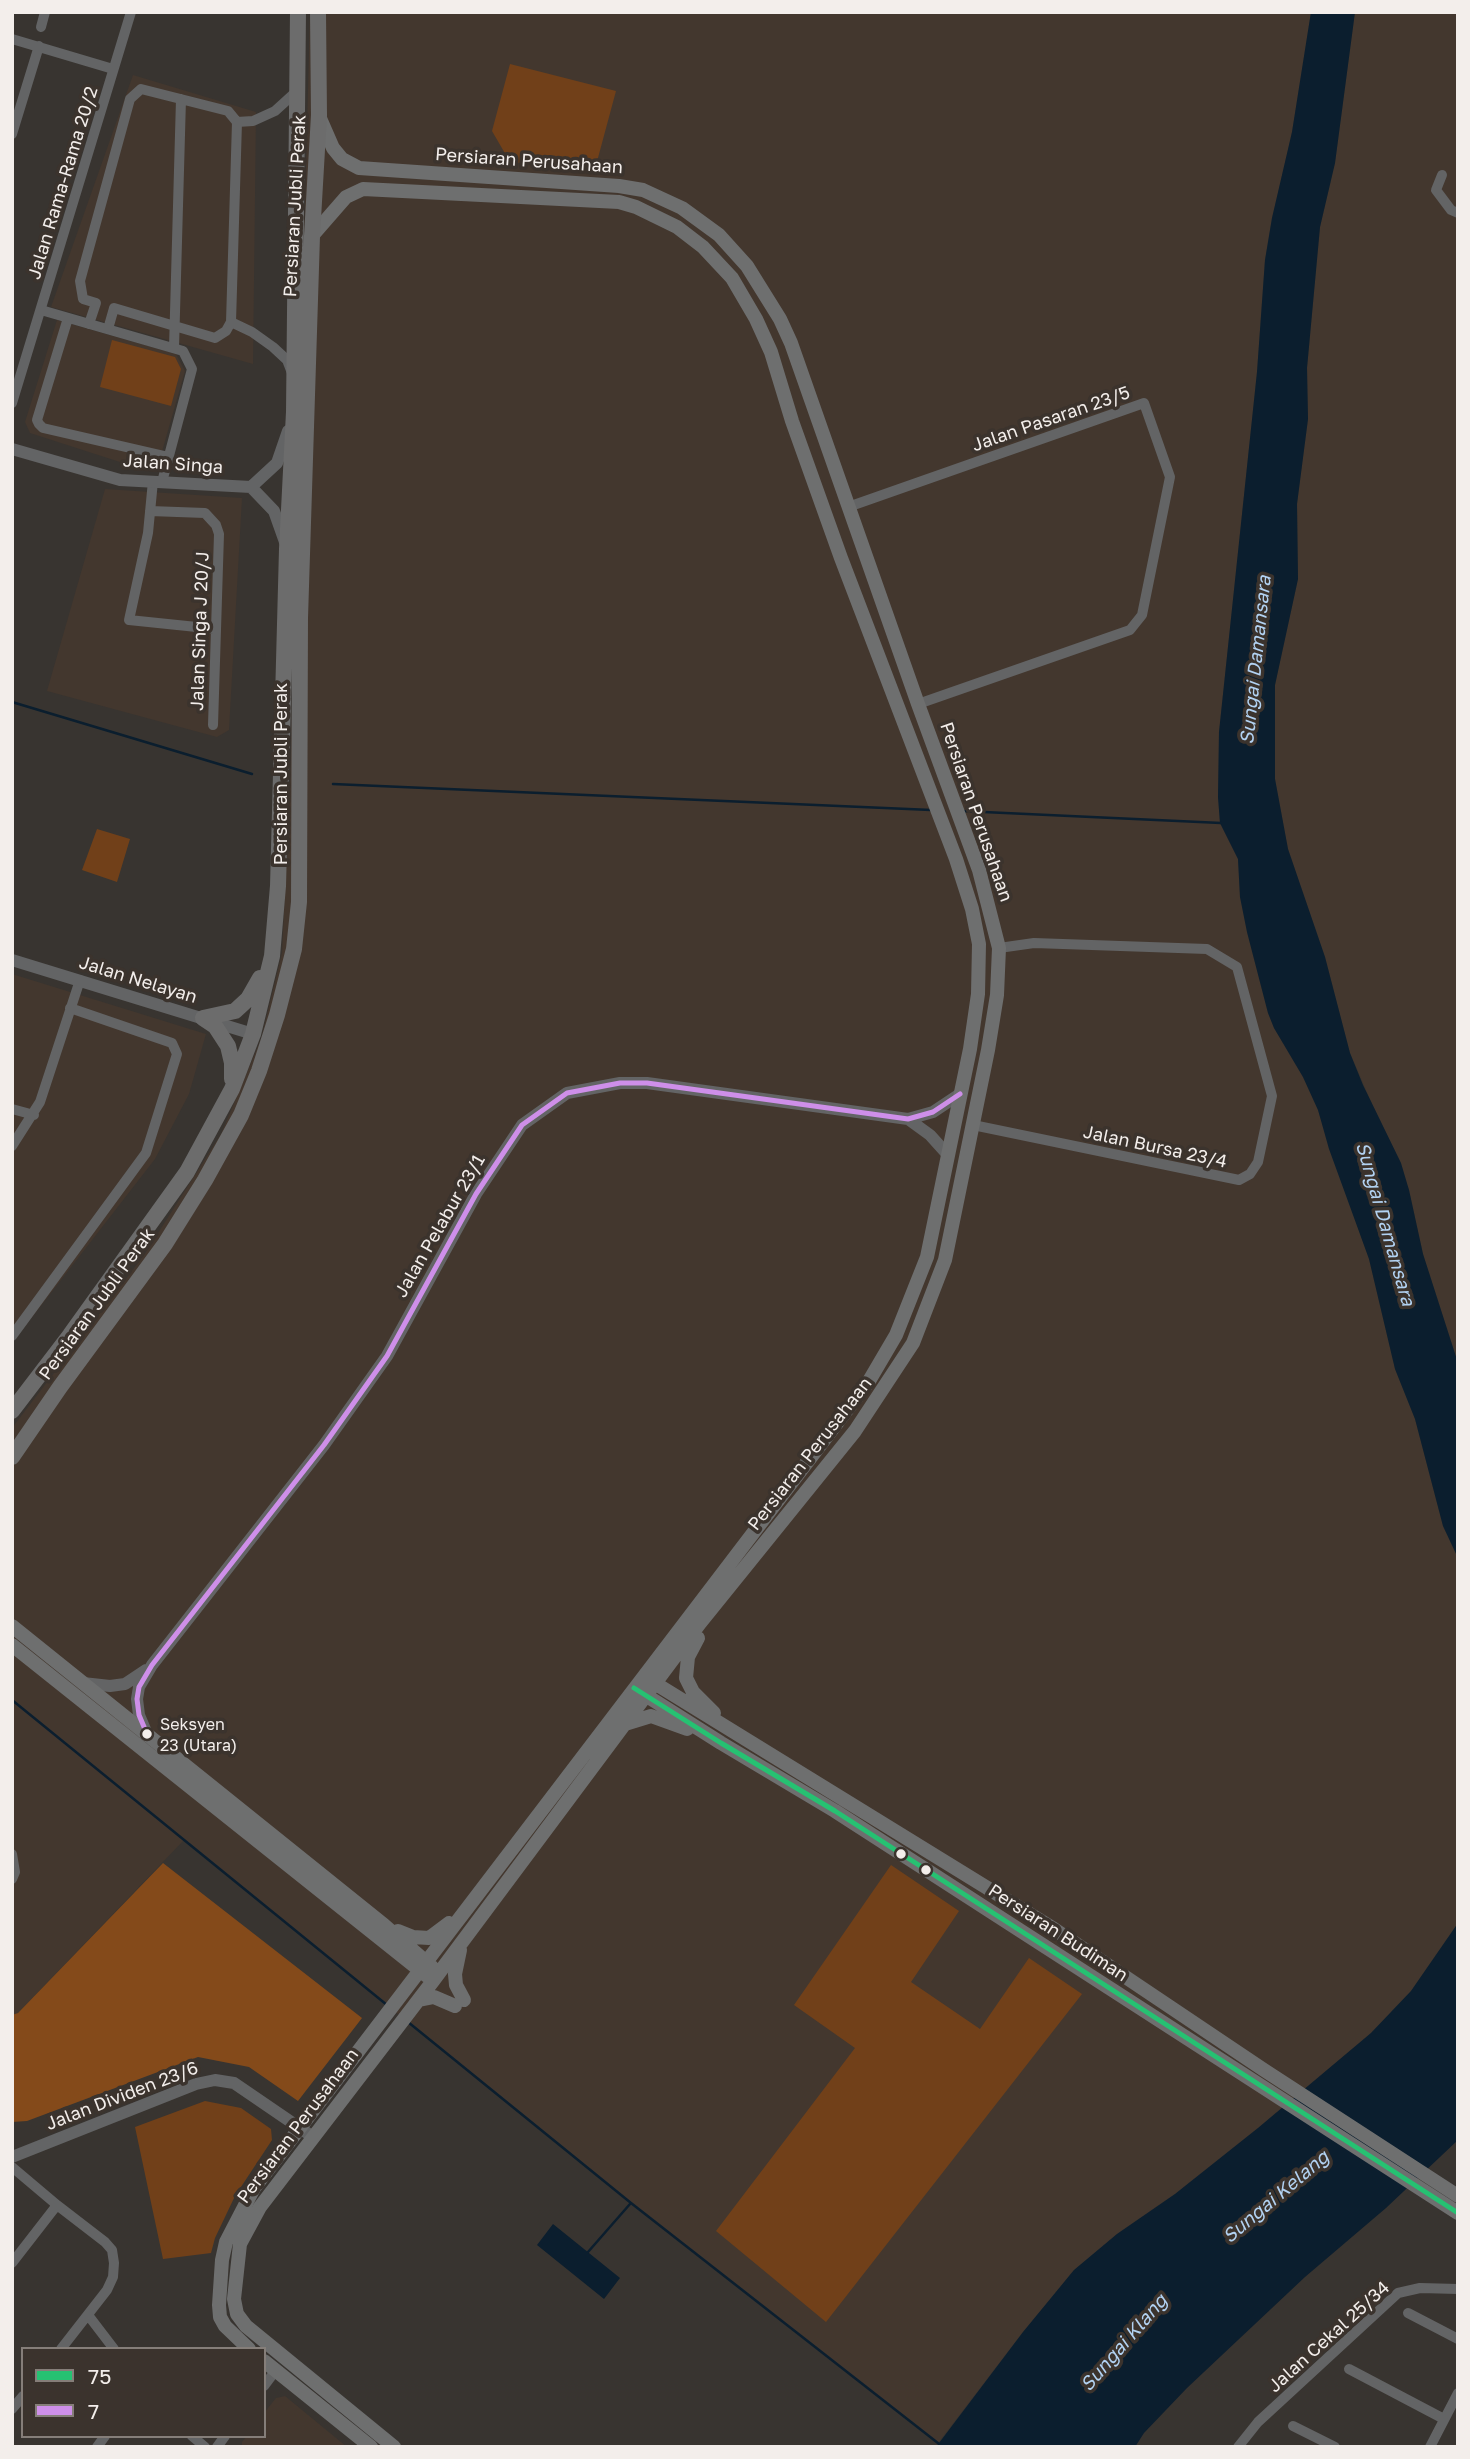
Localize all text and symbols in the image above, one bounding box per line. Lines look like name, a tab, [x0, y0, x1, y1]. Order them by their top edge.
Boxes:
street label: Jalan Rama-Rama 20/2	[23, 84, 103, 282]
street label: Persiaran Jubli Perak	[279, 114, 311, 298]
street label: Persiaran Perusahaan	[434, 144, 624, 178]
street label: Jalan Pasaran 23/5	[969, 382, 1133, 456]
street label: Jalan Singa	[122, 450, 224, 478]
street label: Jalan Singa J 20/J	[186, 551, 214, 711]
water label: Sungai Damansara	[1236, 574, 1276, 746]
street label: Persiaran Jubli Perak	[270, 683, 292, 865]
street label: Persiaran Perusahaan	[935, 719, 1017, 905]
street label: Jalan Nelayan	[76, 952, 200, 1008]
street label: Jalan Bursa 23/4	[1081, 1121, 1229, 1173]
water label: Sungai Damansara	[1351, 1139, 1419, 1309]
street label: Jalan Pelabur 23/1	[390, 1151, 490, 1301]
street label: Persiaran Jubli Perak	[35, 1224, 159, 1384]
street label: Persiaran Perusahaan	[744, 1373, 876, 1535]
place label: Seksyen 23 (Utara)	[160, 1715, 237, 1753]
marker: Seksyen 23 (Utara)	[140, 1727, 154, 1741]
unlabelled marker	[894, 1847, 908, 1861]
unlabelled marker	[919, 1863, 933, 1877]
street label: Persiaran Budiman	[984, 1880, 1132, 1986]
street label: Persiaran Perusahaan	[233, 2044, 363, 2208]
street label: Jalan Dividen 23/6	[43, 2057, 201, 2135]
water label: Sungai Kelang	[1218, 2146, 1334, 2248]
street label: Jalan Cekal 25/34	[1264, 2277, 1394, 2397]
water label: Sungai Klang	[1076, 2290, 1172, 2396]
legend	[21, 2347, 266, 2438]
text: 75	[88, 2363, 111, 2389]
text: 7	[88, 2398, 99, 2424]

